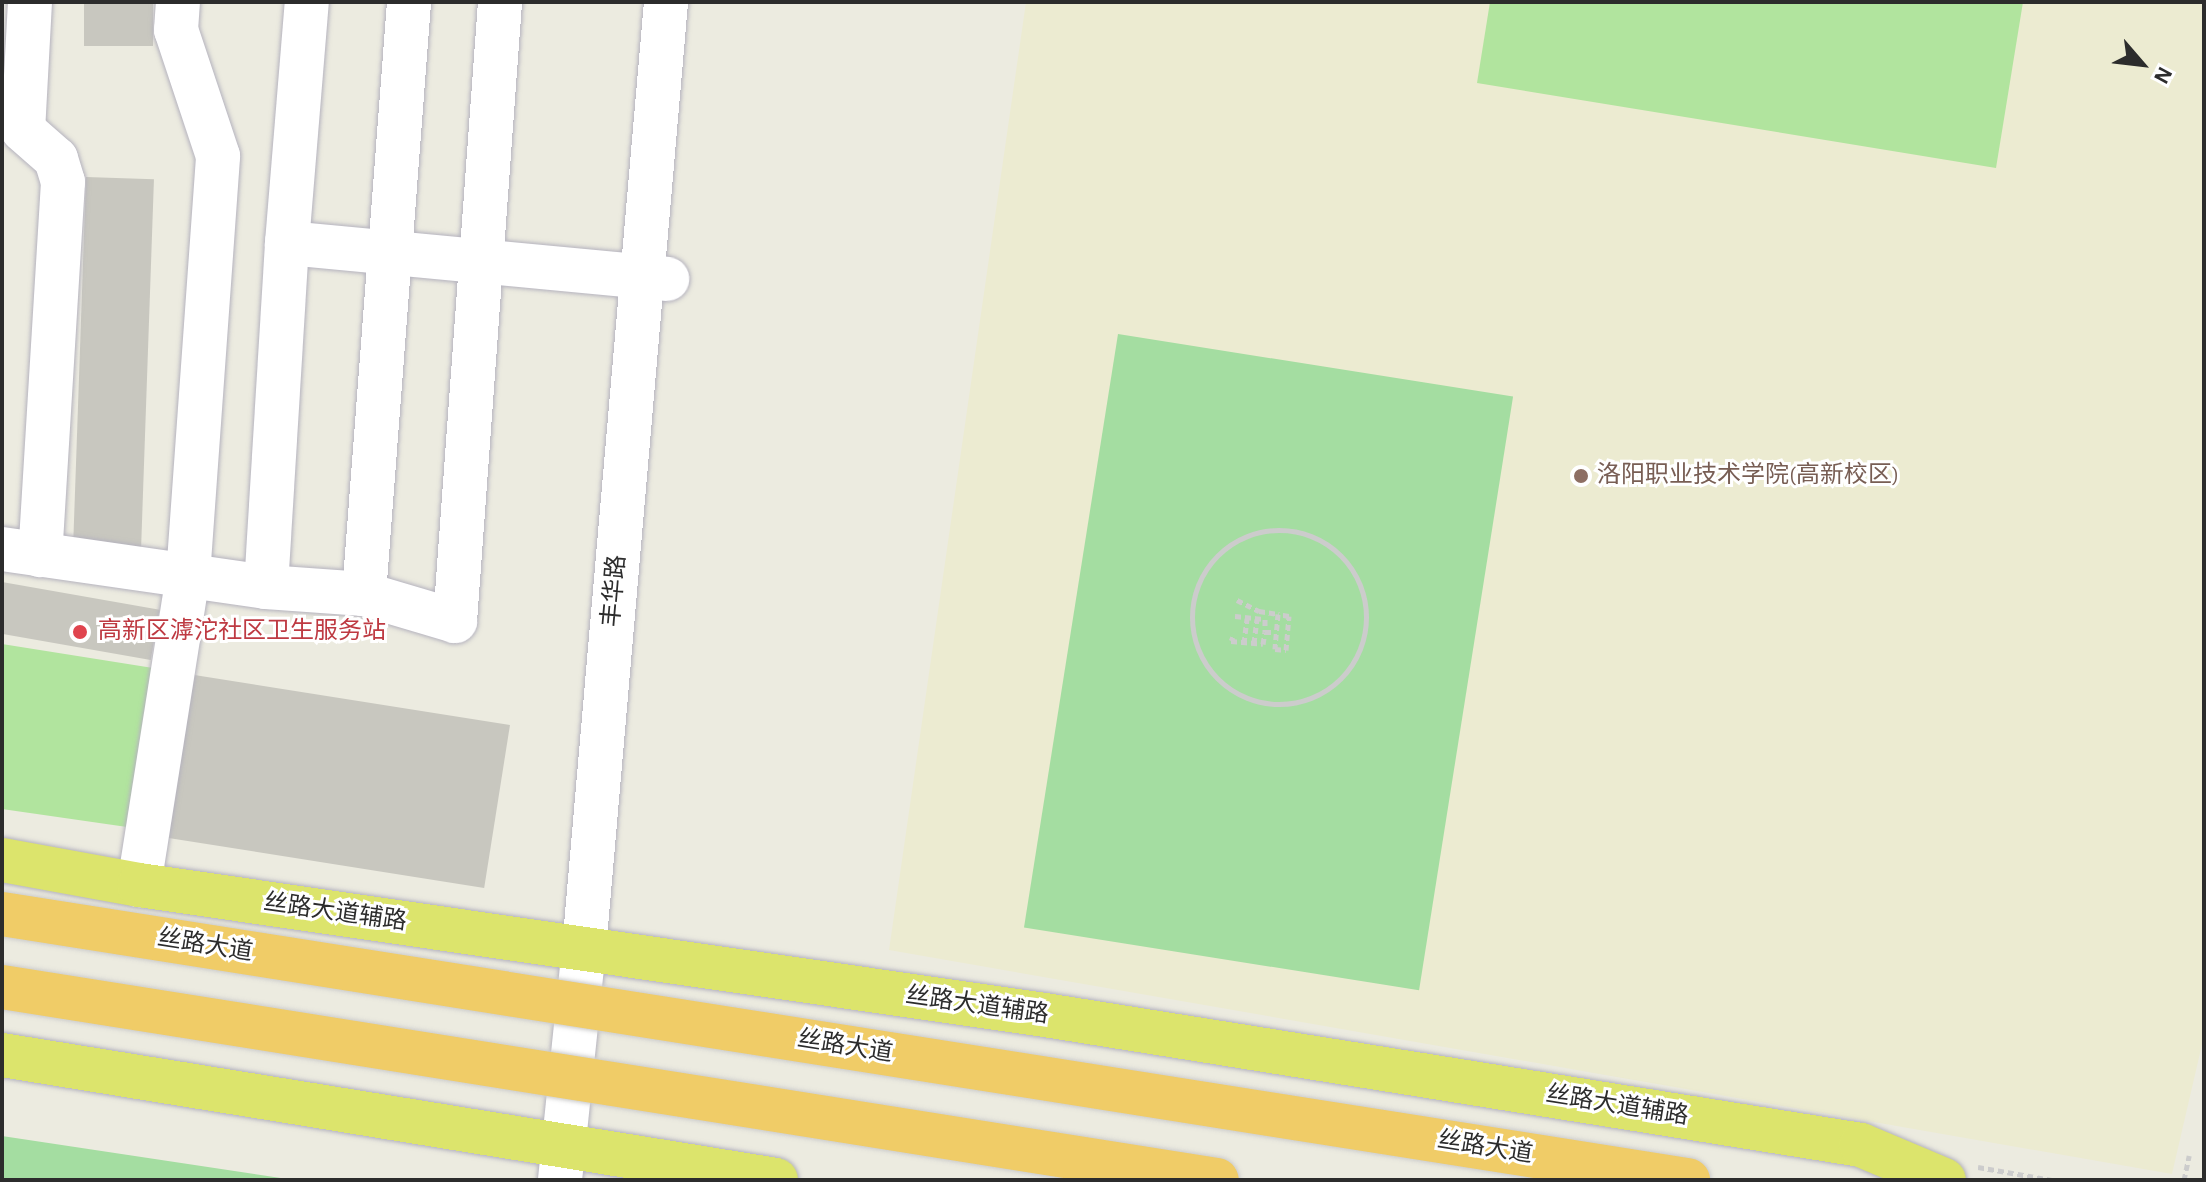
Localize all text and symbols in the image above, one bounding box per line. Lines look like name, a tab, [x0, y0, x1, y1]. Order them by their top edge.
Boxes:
north arrow	[2102, 24, 2182, 104]
text: N	[2150, 63, 2176, 87]
place label: 洛阳职业技术学院(高新校区)	[1597, 462, 1899, 490]
marker: 洛阳职业技术学院(高新校区)	[1572, 467, 1590, 485]
street label: 丰华路	[598, 554, 632, 628]
place label: 高新区滹沱社区卫生服务站	[98, 618, 386, 646]
marker: 高新区滹沱社区卫生服务站	[69, 621, 91, 643]
street label: 丝路大道辅路	[262, 889, 408, 937]
street label: 丝路大道	[155, 924, 255, 968]
street label: 丝路大道辅路	[904, 982, 1050, 1030]
street label: 丝路大道	[795, 1025, 895, 1069]
street label: 丝路大道辅路	[1544, 1081, 1690, 1131]
street label: 丝路大道	[1435, 1126, 1535, 1170]

